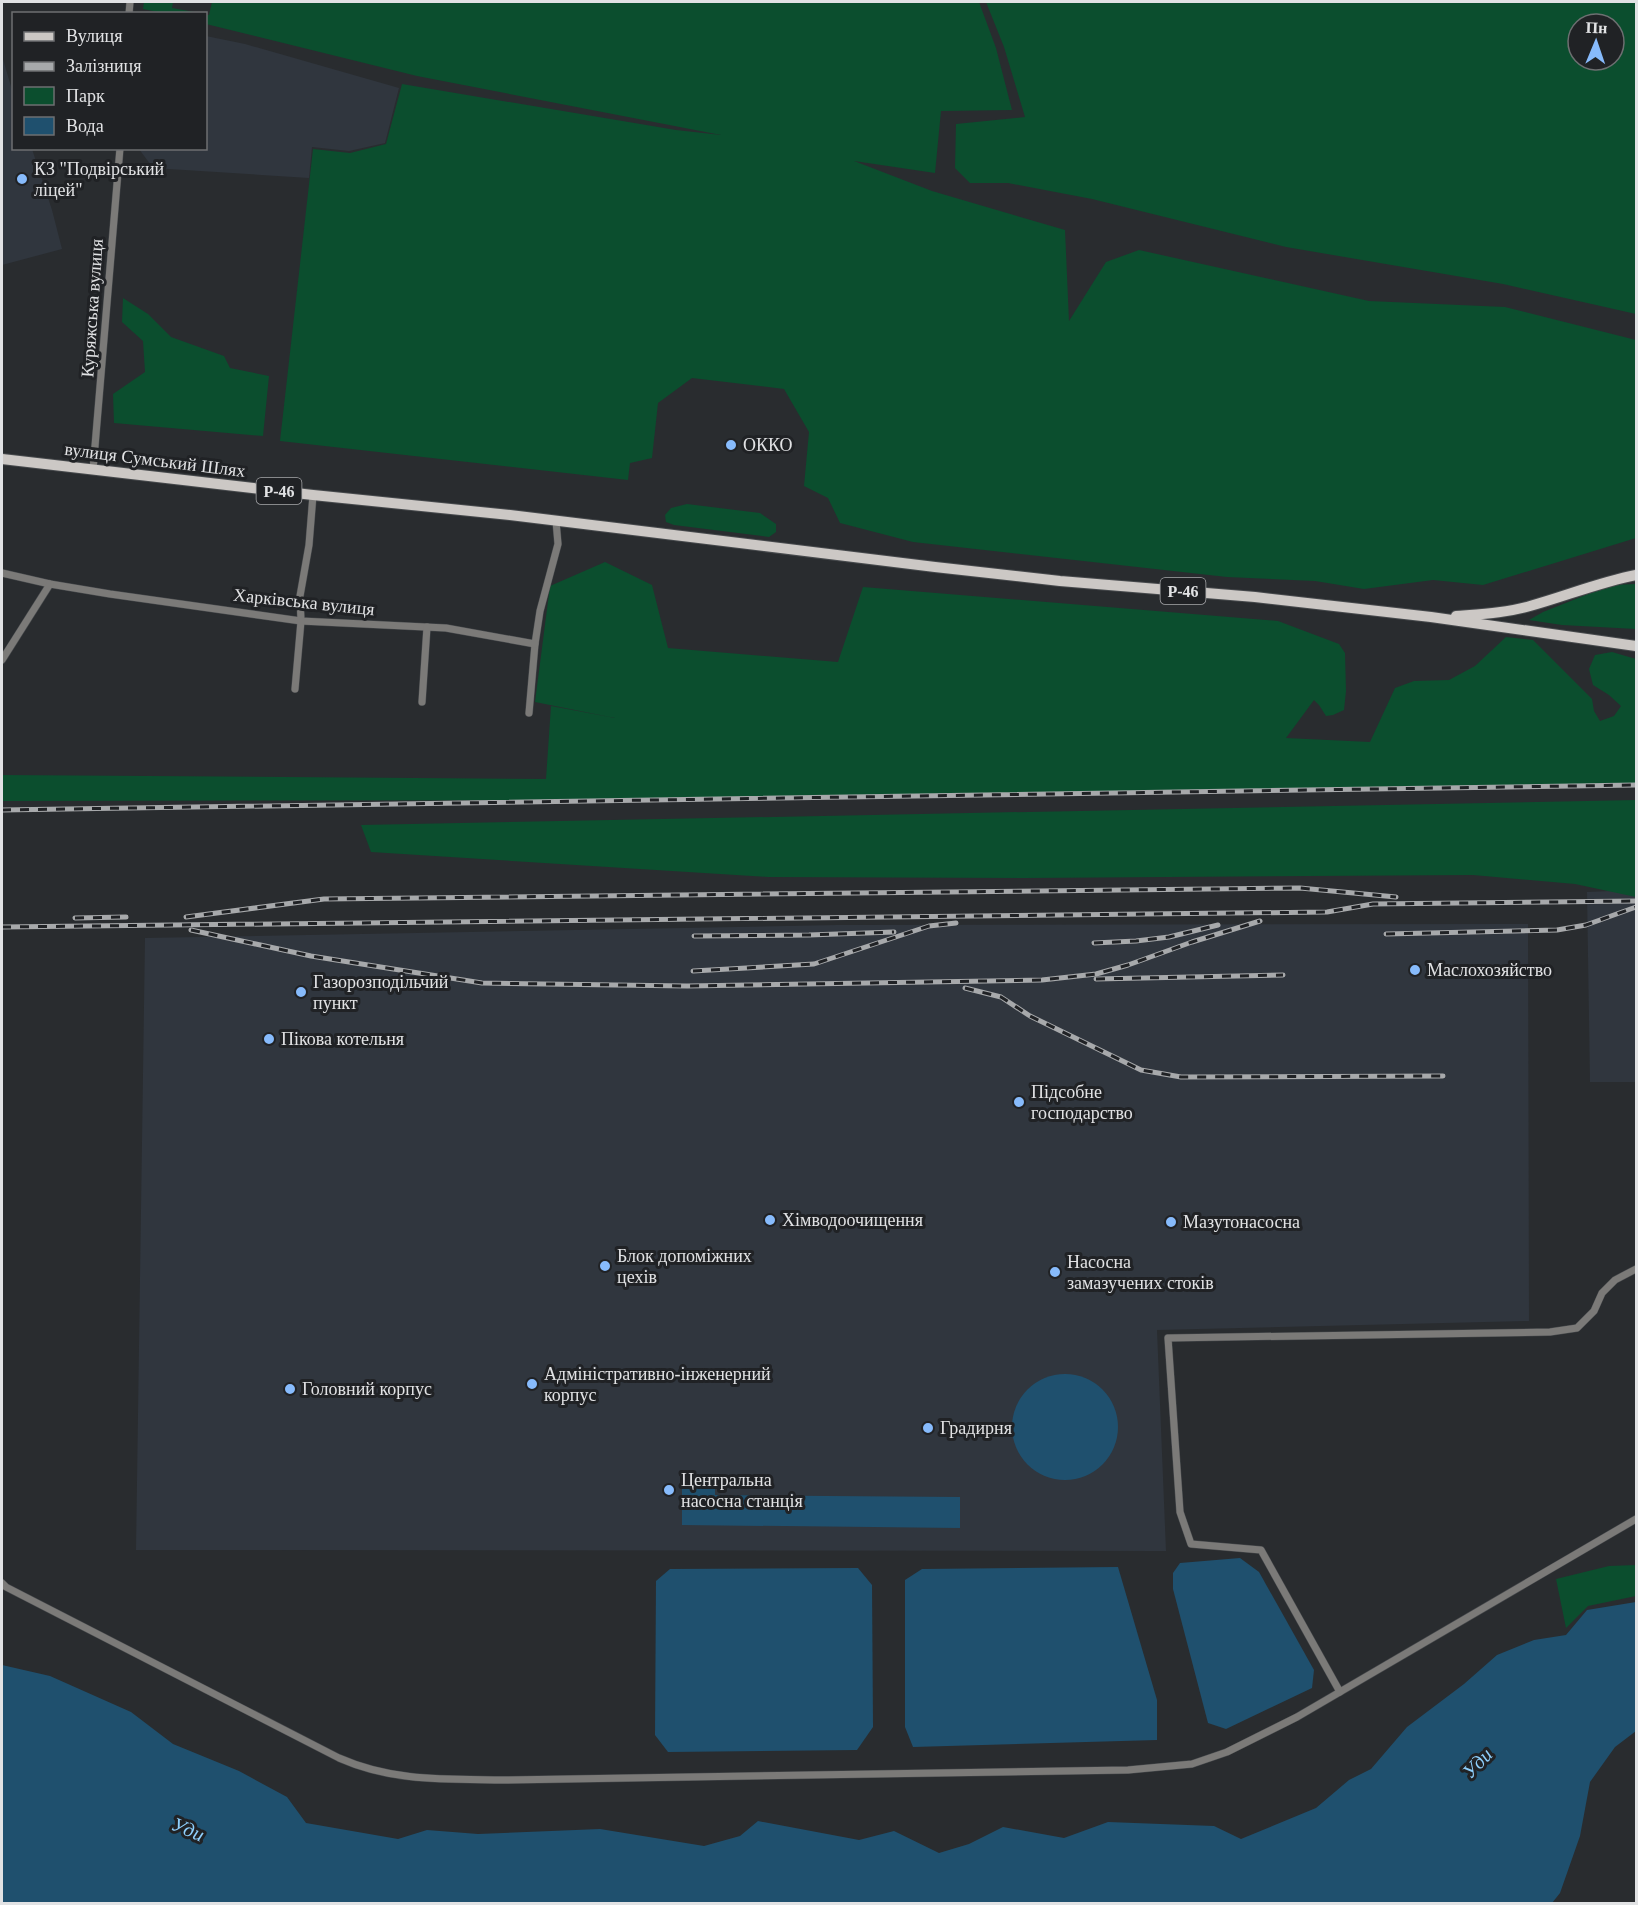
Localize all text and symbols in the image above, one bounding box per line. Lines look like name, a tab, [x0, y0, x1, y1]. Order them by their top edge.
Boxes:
legend	[12, 12, 207, 150]
north arrow	[1566, 12, 1626, 72]
text: Пн	[1585, 19, 1608, 36]
text: Вулиця	[66, 26, 123, 46]
text: Залізниця	[66, 56, 141, 76]
text: Парк	[66, 86, 105, 106]
text: Вода	[66, 116, 104, 136]
place label: КЗ "Подвірський ліцей"	[34, 159, 165, 200]
marker: КЗ "Подвірський ліцей"	[15, 172, 29, 186]
street label: Куряжська вулиця	[77, 238, 107, 378]
place label: ОККО	[743, 435, 793, 455]
marker: ОККО	[724, 438, 738, 452]
street label: вулиця Сумський Шлях	[63, 439, 247, 481]
road number: Р-46	[256, 478, 302, 504]
road number: Р-46	[1160, 578, 1206, 604]
street label: Харківська вулиця	[232, 585, 376, 619]
place label: Маслохозяйство	[1427, 960, 1552, 980]
marker: Маслохозяйство	[1408, 963, 1422, 977]
place label: Газорозподільчий пункт	[313, 972, 449, 1013]
marker: Газорозподільчий пункт	[294, 985, 308, 999]
place label: Пікова котельня	[281, 1029, 404, 1049]
marker: Пікова котельня	[262, 1032, 276, 1046]
place label: Підсобне господарство	[1031, 1082, 1133, 1123]
marker: Підсобне господарство	[1012, 1095, 1026, 1109]
place label: Хімводоочищення	[782, 1210, 923, 1230]
place label: Мазутонасосна	[1183, 1212, 1300, 1232]
marker: Хімводоочищення	[763, 1213, 777, 1227]
marker: Мазутонасосна	[1164, 1215, 1178, 1229]
place label: Блок допоміжних цехів	[617, 1246, 752, 1287]
place label: Насосна замазучених стоків	[1067, 1252, 1214, 1293]
marker: Блок допоміжних цехів	[598, 1259, 612, 1273]
marker: Насосна замазучених стоків	[1048, 1265, 1062, 1279]
place label: Адміністративно-інженерний корпус	[544, 1364, 771, 1405]
marker: Адміністративно-інженерний корпус	[525, 1377, 539, 1391]
place label: Головний корпус	[302, 1379, 432, 1399]
marker: Головний корпус	[283, 1382, 297, 1396]
place label: Градирня	[940, 1418, 1012, 1438]
marker: Градирня	[921, 1421, 935, 1435]
place label: Центральна насосна станція	[681, 1470, 803, 1511]
marker: Центральна насосна станція	[662, 1483, 676, 1497]
water label: Уди	[1458, 1743, 1496, 1783]
water label: Уди	[168, 1812, 208, 1846]

